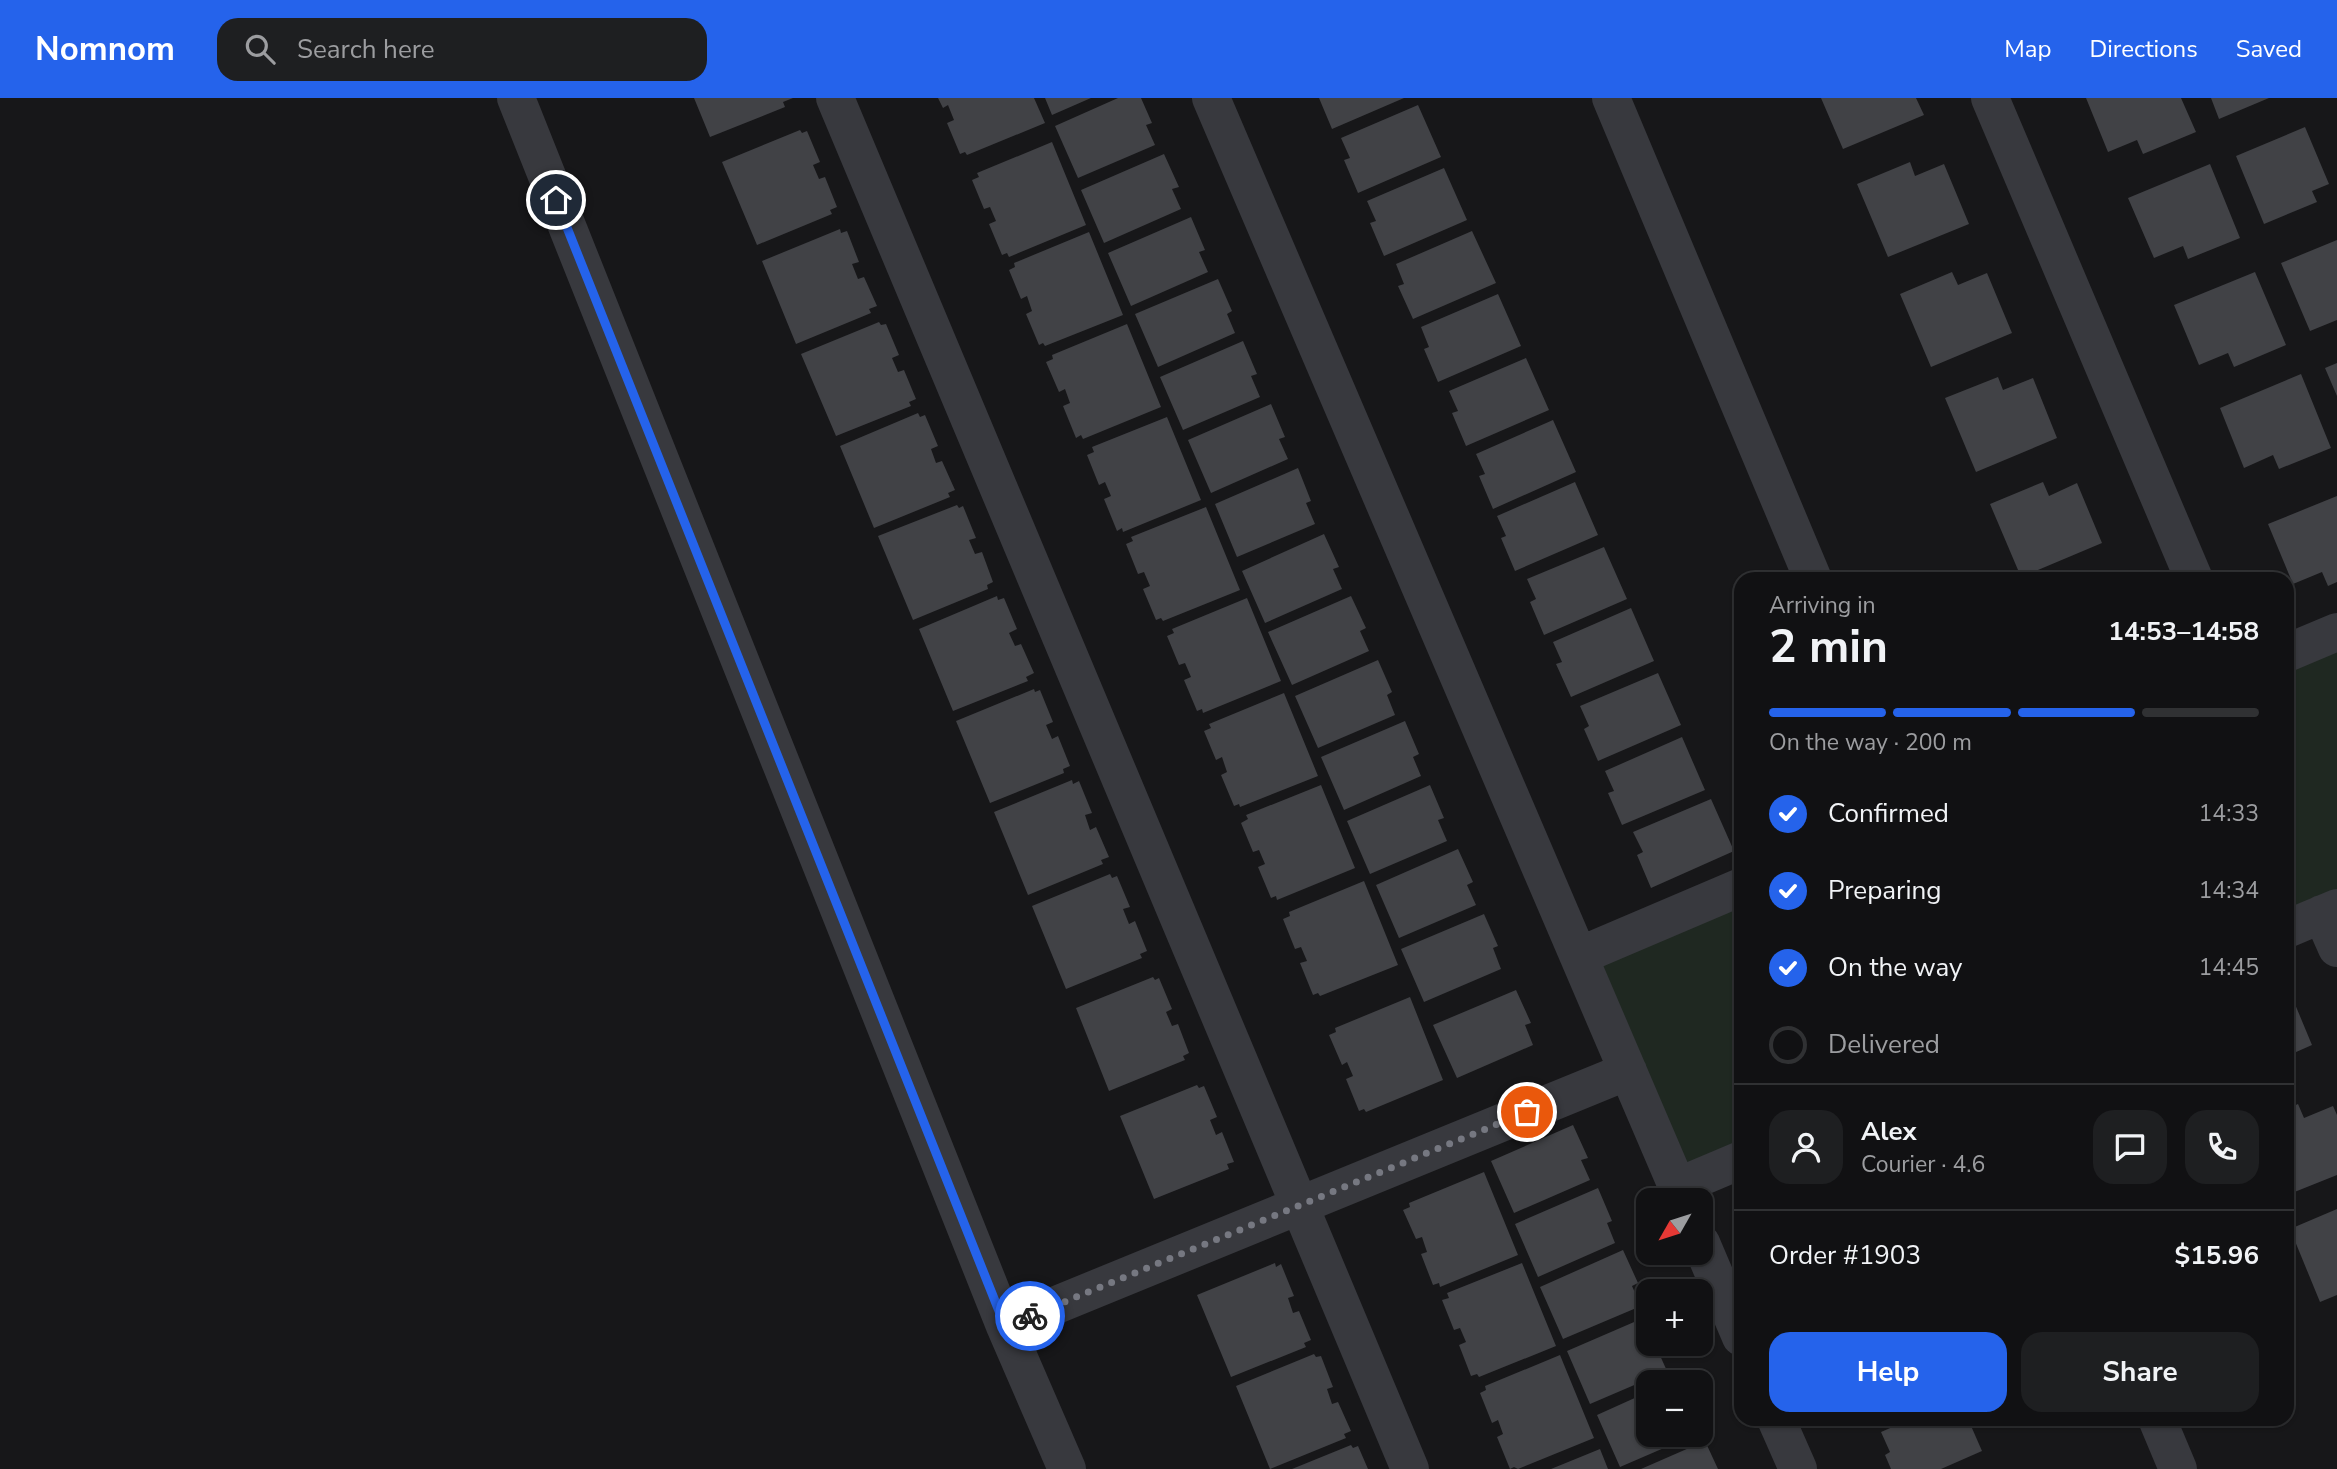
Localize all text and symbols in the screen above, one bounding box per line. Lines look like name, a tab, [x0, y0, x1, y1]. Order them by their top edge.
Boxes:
search box	[217, 18, 707, 81]
text: Nomnom	[35, 27, 175, 72]
icon: search	[241, 30, 279, 68]
text: Search here	[297, 32, 435, 67]
text: Map	[2004, 33, 2051, 65]
text: Directions	[2089, 33, 2198, 65]
text: Saved	[2236, 33, 2302, 65]
pin	[526, 170, 586, 230]
icon: home	[537, 181, 575, 219]
text: Arriving in	[1769, 590, 1876, 621]
text: 14:53–14:58	[2108, 614, 2259, 649]
text: 2 min	[1769, 615, 1888, 678]
text: On the way · 200 m	[1769, 727, 1972, 758]
icon: check	[1769, 795, 1807, 833]
text: Confirmed	[1828, 796, 1949, 831]
text: 14:33	[2199, 798, 2259, 829]
icon: check	[1769, 872, 1807, 910]
text: Preparing	[1828, 873, 1941, 908]
text: 14:34	[2199, 875, 2259, 906]
icon: check	[1769, 949, 1807, 987]
text: On the way	[1828, 950, 1962, 985]
text: 14:45	[2199, 952, 2259, 983]
text: Delivered	[1828, 1027, 1940, 1062]
pin	[1497, 1082, 1557, 1142]
icon: bag	[1508, 1093, 1546, 1131]
button: person	[1769, 1110, 1843, 1184]
button: chat	[2093, 1110, 2167, 1184]
button: phone	[2185, 1110, 2259, 1184]
text: Alex	[1861, 1114, 1917, 1149]
text: Courier · 4.6	[1861, 1149, 1985, 1180]
north arrow	[1636, 1188, 1713, 1265]
map controls	[1636, 1188, 1713, 1447]
text: Order #1903	[1769, 1238, 1921, 1273]
text: $15.96	[2175, 1238, 2259, 1273]
button: +	[1636, 1279, 1713, 1356]
courier	[995, 1281, 1065, 1351]
icon: bike	[1011, 1297, 1049, 1335]
button: Help	[1769, 1332, 2007, 1412]
button: Share	[2021, 1332, 2259, 1412]
button: −	[1636, 1370, 1713, 1447]

